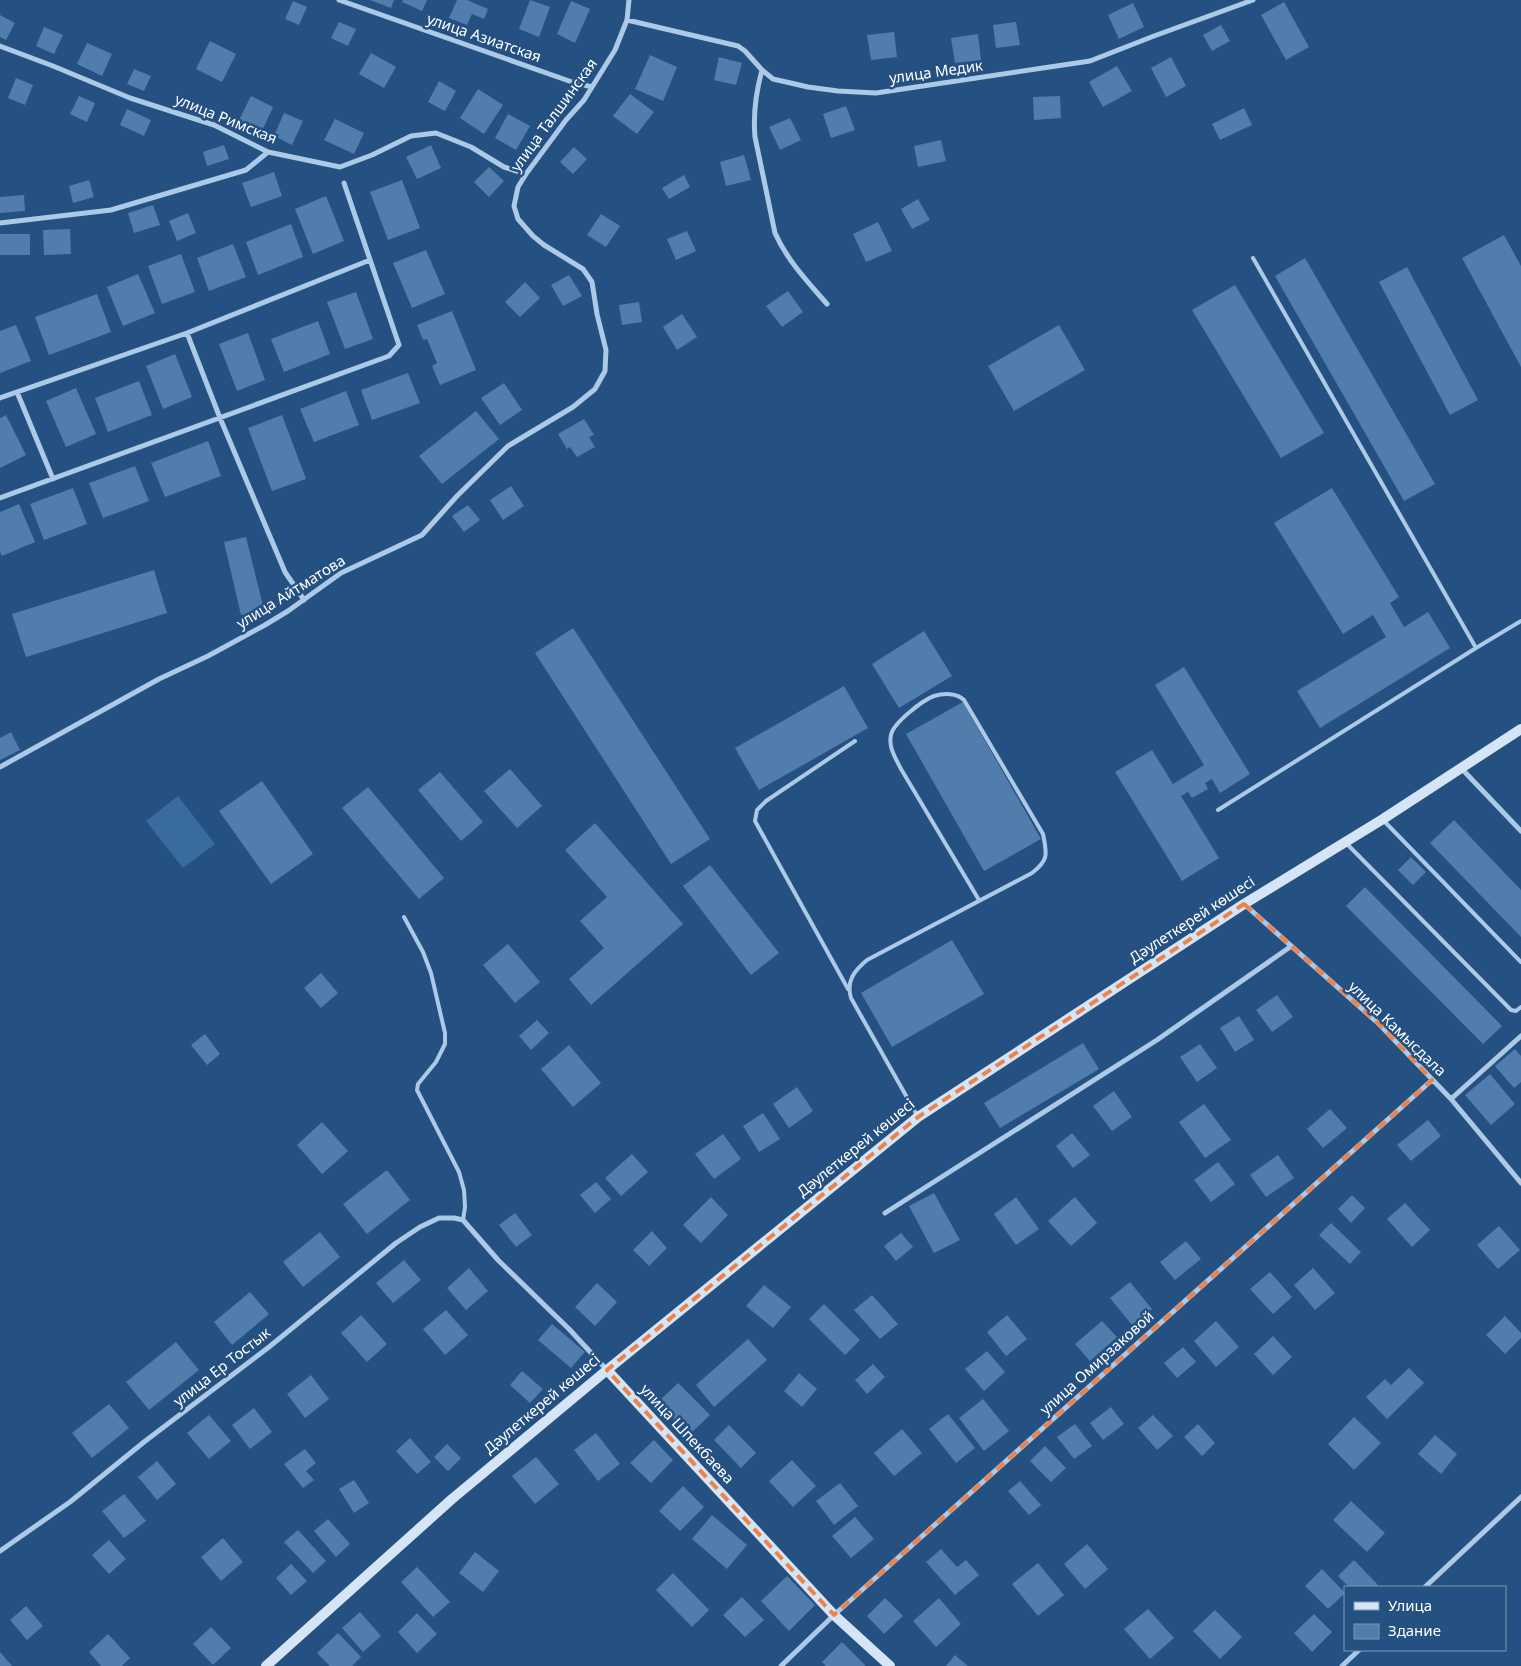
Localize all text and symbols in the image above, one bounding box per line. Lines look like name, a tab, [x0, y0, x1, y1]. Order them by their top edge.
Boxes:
street label: улица Азиатская	[424, 8, 544, 66]
street label: улица Талшинская	[505, 54, 601, 175]
street label: улица Медик	[888, 55, 984, 87]
street label: улица Римская	[172, 88, 280, 148]
street label: улица Айтматова	[232, 550, 349, 633]
street label: Дәулеткерей көшесі	[1125, 871, 1258, 967]
street label: улица Камысдала	[1344, 976, 1451, 1080]
street label: Дәулеткерей көшесі	[792, 1094, 918, 1201]
street label: улица Омирзаковой	[1035, 1306, 1158, 1419]
street label: улица Ер Тостык	[169, 1322, 274, 1410]
street label: Дәулеткерей көшесі	[479, 1349, 604, 1458]
street label: улица Шпекбаева	[636, 1379, 739, 1488]
legend	[1344, 1586, 1506, 1651]
text: Улица	[1388, 1595, 1432, 1615]
text: Здание	[1388, 1620, 1441, 1640]

